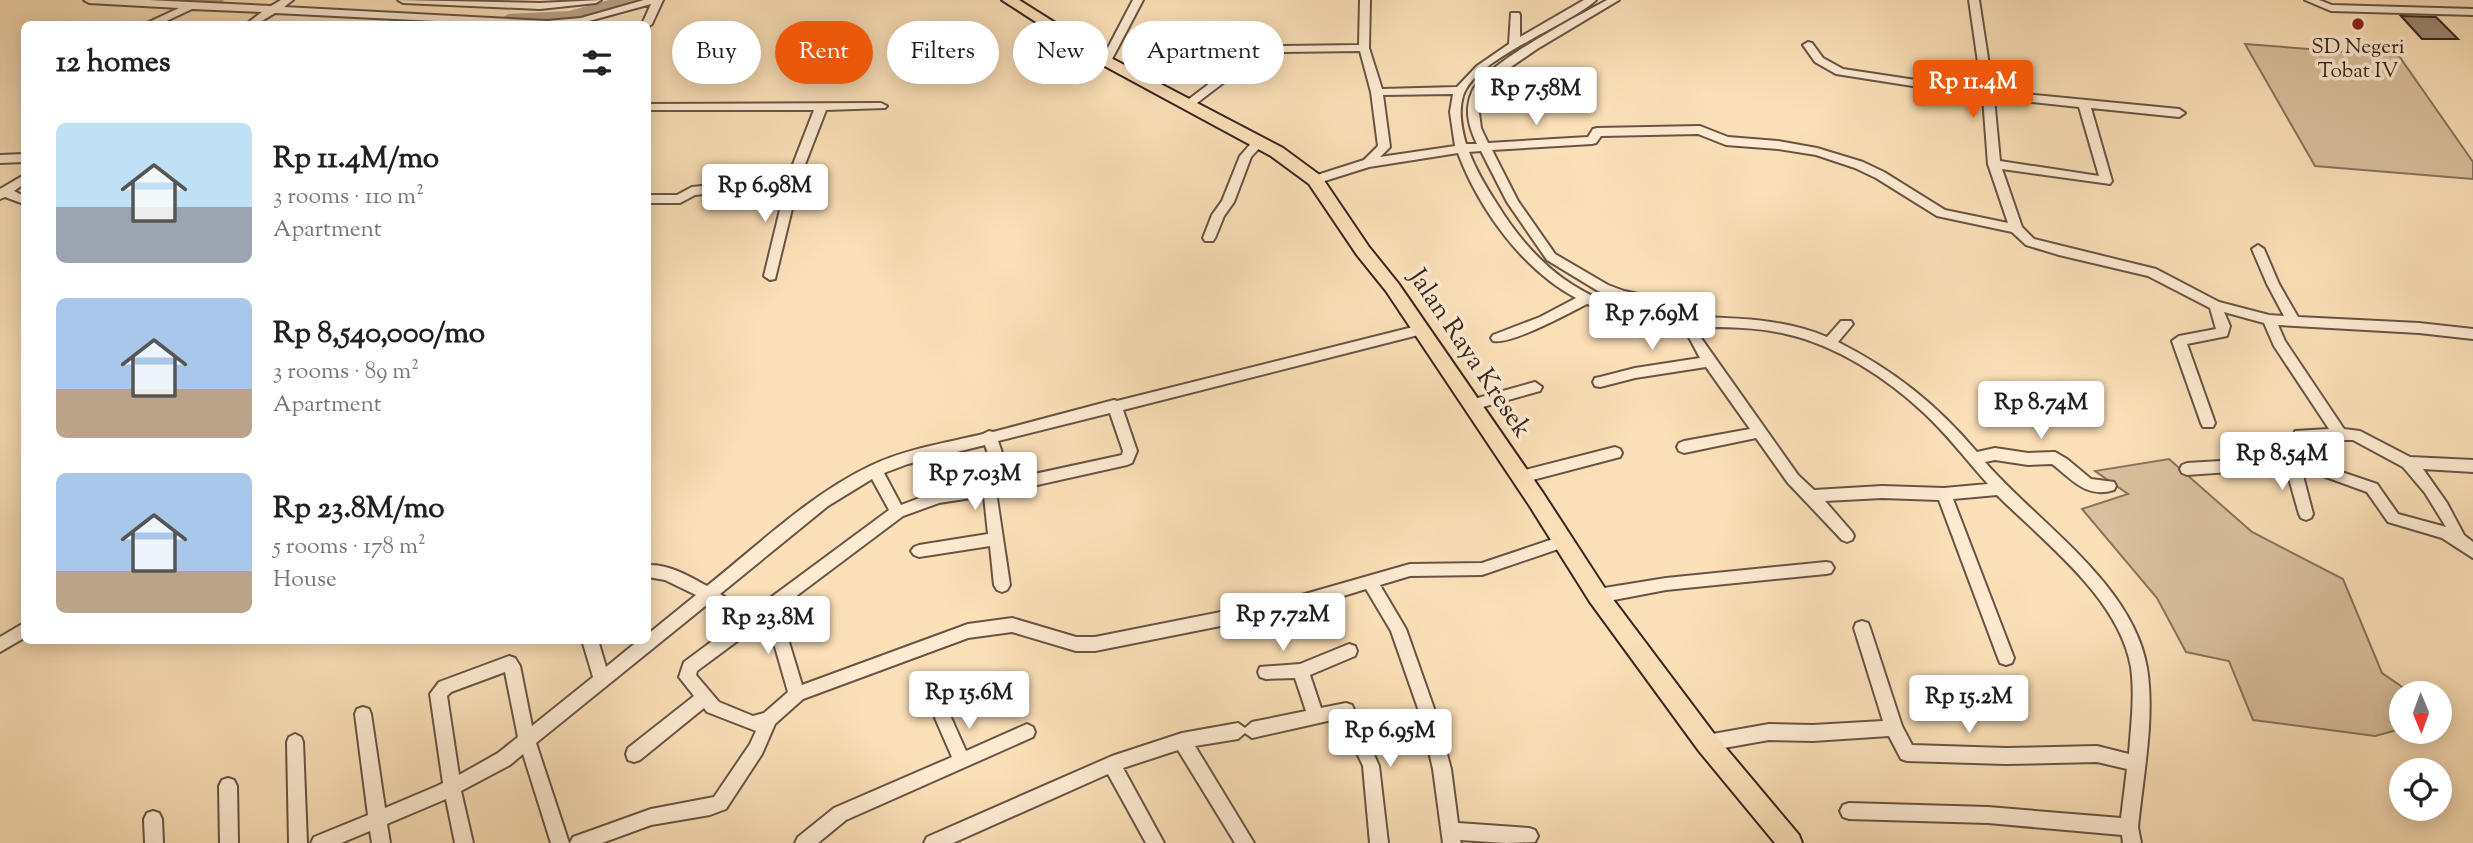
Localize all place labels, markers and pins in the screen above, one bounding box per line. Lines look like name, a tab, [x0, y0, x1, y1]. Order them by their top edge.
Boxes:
marker: SD Negeri Tobat IV	[2350, 16, 2366, 32]
place label: SD Negeri Tobat IV	[2311, 33, 2405, 87]
pin: Rp 11.4M	[1901, 60, 2045, 120]
pin: Rp 7.58M	[1464, 68, 1608, 127]
pin: Rp 6.98M	[693, 164, 837, 224]
pin: Rp 7.69M	[1580, 292, 1724, 352]
pin: Rp 8.74M	[1969, 382, 2113, 441]
pin: Rp 8.54M	[2210, 433, 2354, 492]
pin: Rp 7.03M	[903, 452, 1047, 512]
pin: Rp 7.72M	[1211, 594, 1355, 653]
pin: Rp 23.8M	[696, 596, 840, 656]
pin: Rp 15.6M	[897, 672, 1041, 731]
pin: Rp 15.2M	[1897, 676, 2041, 735]
pin: Rp 6.95M	[1318, 710, 1462, 769]

